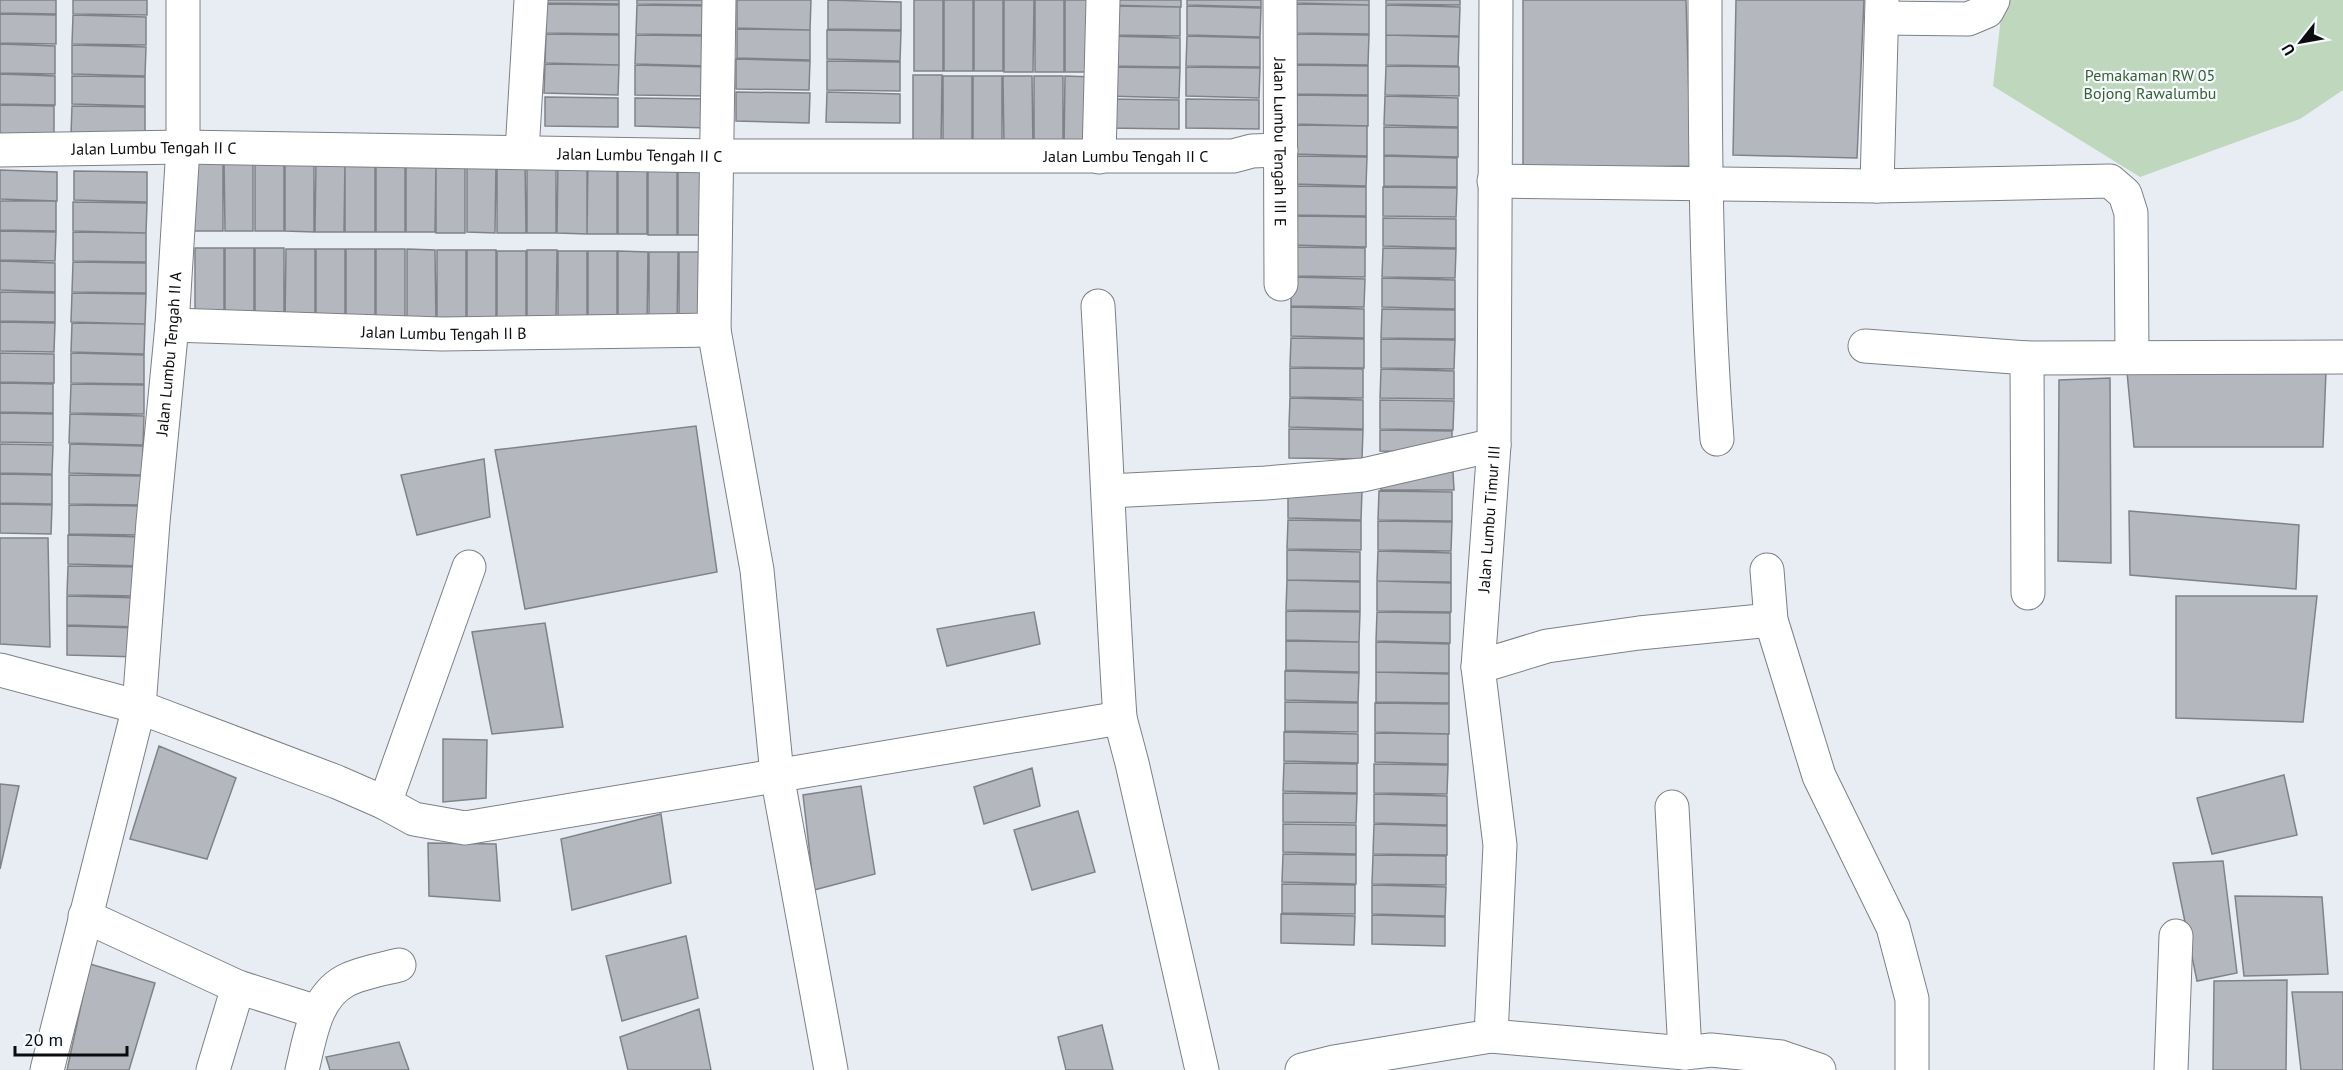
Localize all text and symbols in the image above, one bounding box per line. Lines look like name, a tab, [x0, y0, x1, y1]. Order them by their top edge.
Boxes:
north arrow	[2271, 12, 2331, 72]
text: U	[2277, 40, 2299, 59]
street label: Jalan Lumbu Tengah III E	[1270, 56, 1291, 227]
park label: Pemakaman RW 05 Bojong Rawalumbu	[2084, 65, 2216, 103]
street label: Jalan Lumbu Tengah II C	[70, 137, 237, 159]
street label: Jalan Lumbu Tengah II C	[556, 143, 722, 166]
street label: Jalan Lumbu Tengah II C	[1042, 146, 1208, 166]
street label: Jalan Lumbu Tengah II A	[151, 270, 185, 438]
street label: Jalan Lumbu Tengah II B	[360, 321, 527, 344]
street label: Jalan Lumbu Timur III	[1473, 445, 1504, 594]
scale bar	[15, 1019, 128, 1057]
text: 20 m	[24, 1028, 63, 1051]

